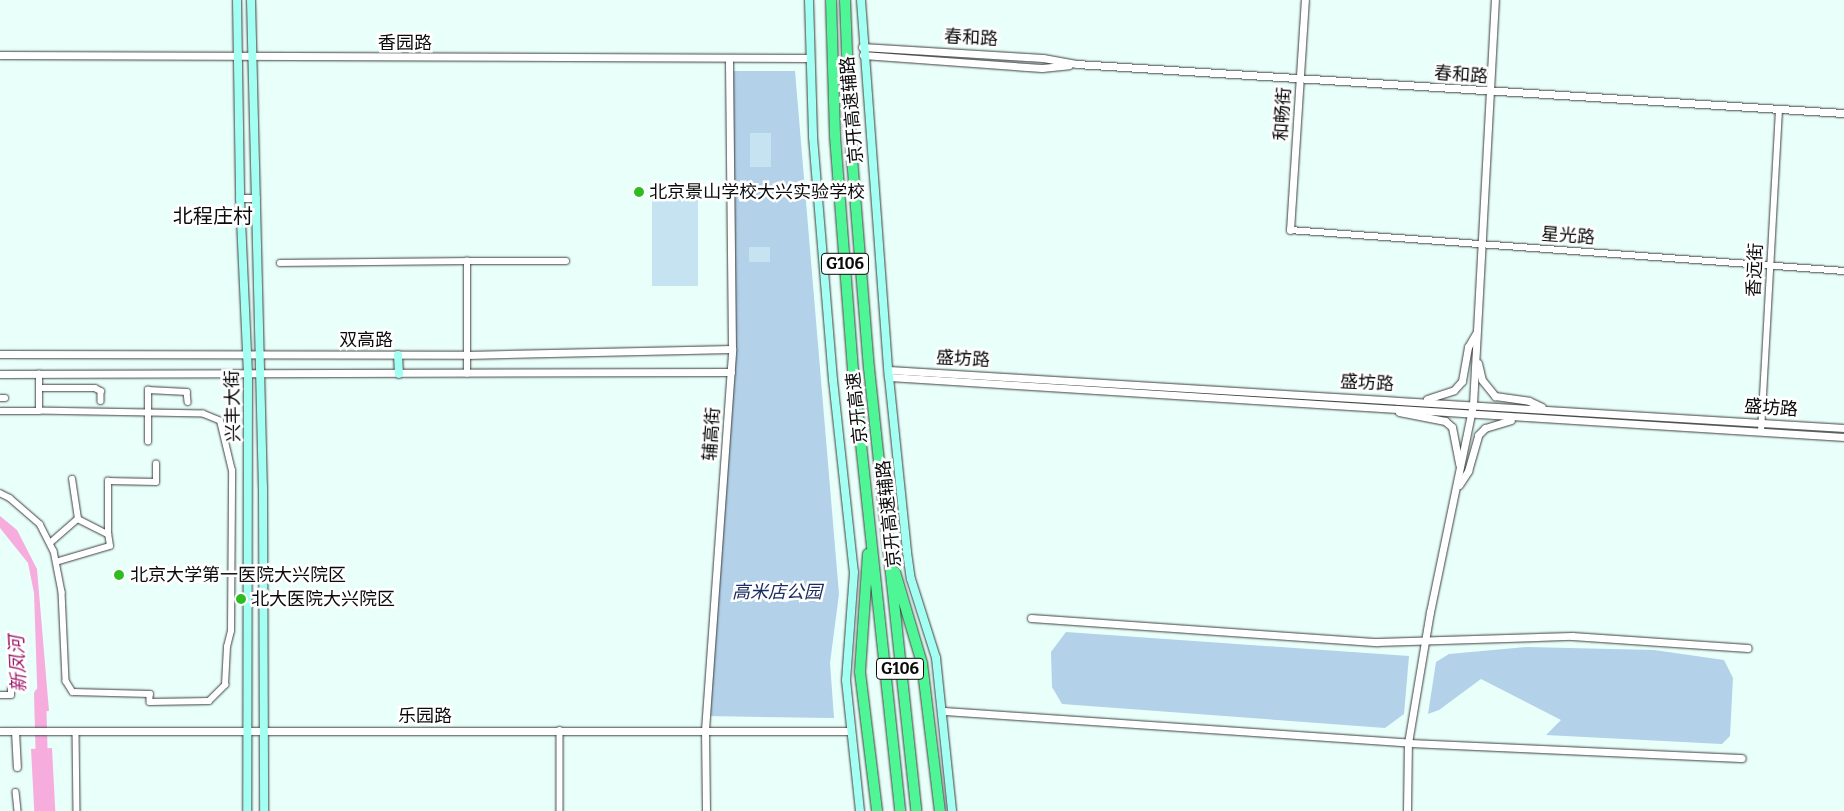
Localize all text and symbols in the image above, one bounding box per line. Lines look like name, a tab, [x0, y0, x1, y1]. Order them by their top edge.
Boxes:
street label: 春和路	[943, 26, 999, 50]
street label: 香园路	[378, 32, 432, 54]
street label: 京开高速辅路	[837, 55, 867, 165]
street label: 春和路	[1433, 62, 1489, 88]
street label: 和畅街	[1270, 86, 1296, 142]
place label: 北京景山学校大兴实验学校	[649, 181, 865, 203]
marker: 北京景山学校大兴实验学校	[633, 186, 645, 198]
district label: 北程庄村	[173, 204, 253, 228]
street label: 星光路	[1540, 223, 1596, 249]
street label: 香远街	[1743, 242, 1767, 298]
road number: G106	[820, 250, 870, 278]
street label: 双高路	[339, 329, 393, 351]
street label: 盛坊路	[935, 347, 991, 371]
street label: 兴丰大街	[222, 370, 244, 442]
street label: 京开高速	[842, 371, 872, 445]
street label: 盛坊路	[1339, 371, 1395, 395]
street label: 盛坊路	[1743, 395, 1799, 421]
street label: 辅高街	[699, 406, 725, 462]
street label: 京开高速辅路	[873, 459, 905, 569]
place label: 北京大学第一医院大兴院区	[130, 564, 346, 586]
marker: 北京大学第一医院大兴院区	[112, 568, 126, 582]
park label: 高米店公园	[732, 581, 822, 603]
place label: 北大医院大兴院区	[251, 588, 395, 610]
marker: 北大医院大兴院区	[235, 593, 247, 605]
water label: 新凤河	[5, 635, 31, 693]
road number: G106	[875, 656, 925, 682]
street label: 乐园路	[398, 705, 452, 727]

